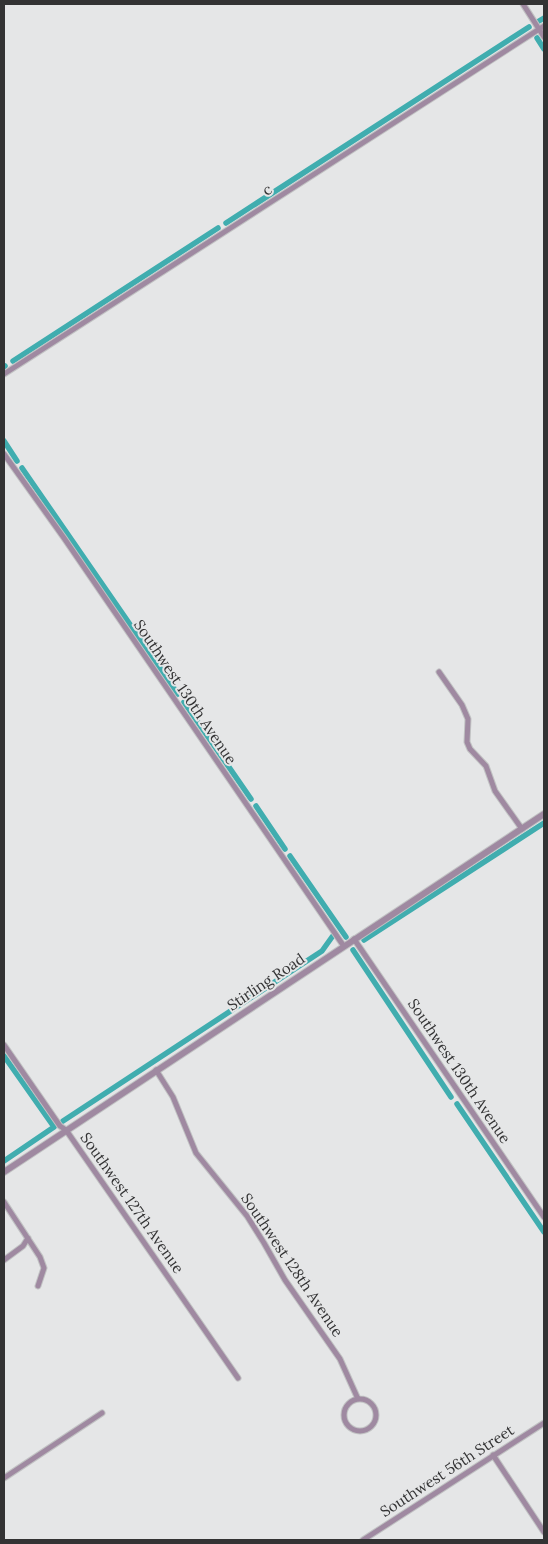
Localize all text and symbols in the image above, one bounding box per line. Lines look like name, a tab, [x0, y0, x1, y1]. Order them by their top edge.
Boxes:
street label: c	[258, 179, 275, 200]
street label: Southwest 130th Avenue	[130, 616, 241, 768]
street label: Stirling Road	[223, 949, 308, 1014]
street label: Southwest 130th Avenue	[404, 995, 515, 1147]
street label: Southwest 127th Avenue	[77, 1129, 188, 1277]
street label: Southwest 128th Avenue	[237, 1189, 348, 1340]
street label: Southwest 56th Street	[376, 1420, 517, 1521]

